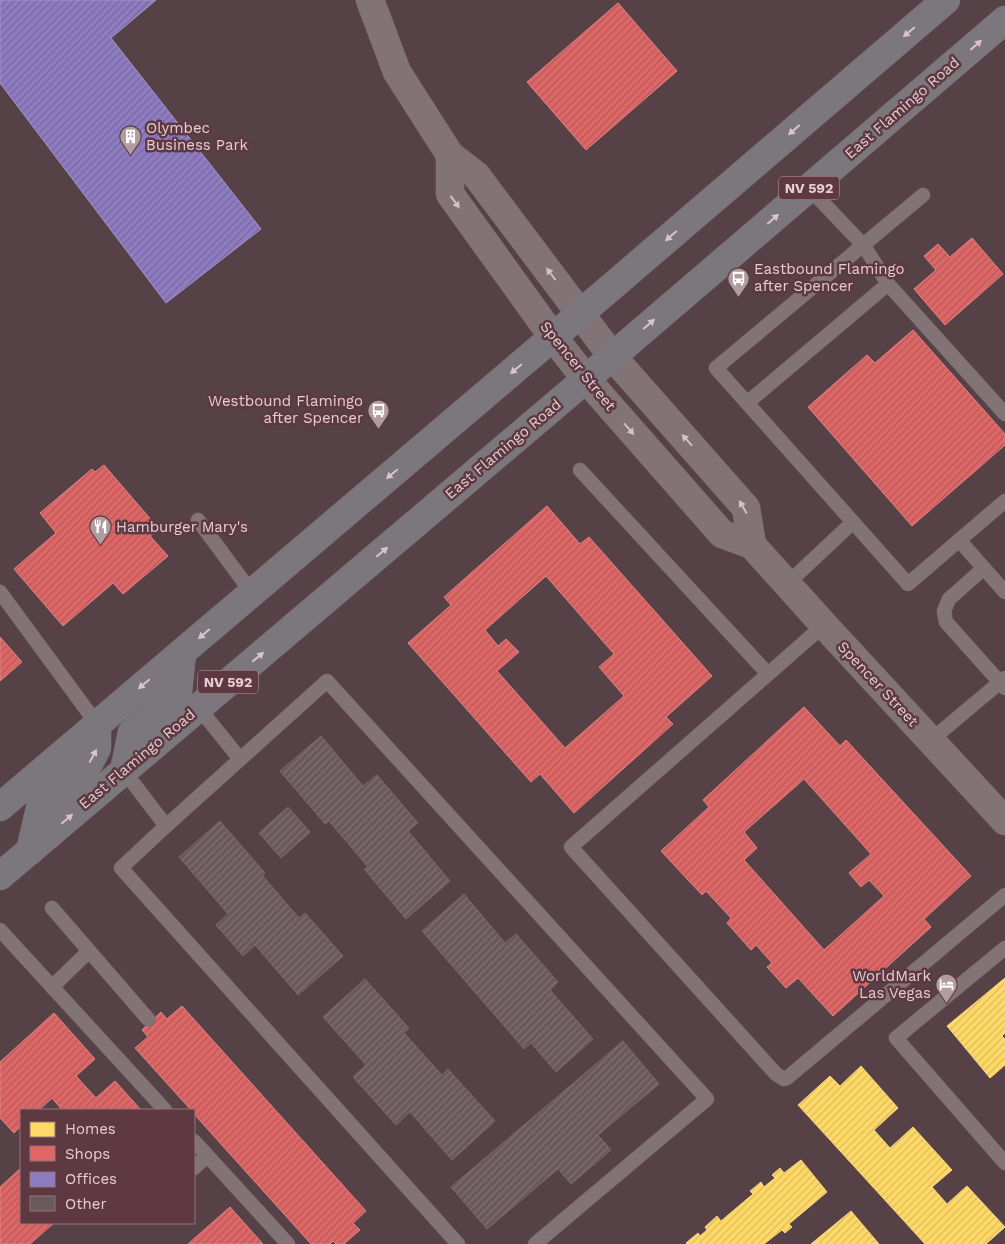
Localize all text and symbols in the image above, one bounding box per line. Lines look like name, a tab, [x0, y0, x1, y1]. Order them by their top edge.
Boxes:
one-way arrow	[903, 26, 916, 37]
one-way arrow	[970, 39, 982, 51]
street label: East Flamingo Road	[841, 53, 963, 163]
place label: Olymbec Business Park	[146, 119, 249, 154]
one-way arrow	[788, 124, 800, 135]
building icon: Olymbec Business Park	[118, 125, 142, 156]
road number: NV 592	[779, 177, 839, 200]
one-way arrow	[450, 195, 461, 208]
one-way arrow	[767, 214, 779, 225]
one-way arrow	[664, 230, 677, 241]
place label: Eastbound Flamingo after Spencer	[754, 260, 905, 295]
bus stop icon: Eastbound Flamingo after Spencer	[726, 266, 750, 297]
one-way arrow	[546, 267, 556, 281]
street label: Spencer Street	[536, 318, 620, 415]
one-way arrow	[643, 319, 656, 330]
one-way arrow	[510, 363, 523, 374]
place label: Westbound Flamingo after Spencer	[208, 392, 363, 427]
street label: East Flamingo Road	[441, 395, 565, 503]
bus stop icon: Westbound Flamingo after Spencer	[367, 398, 391, 429]
one-way arrow	[624, 422, 635, 435]
one-way arrow	[681, 433, 692, 446]
one-way arrow	[386, 468, 399, 479]
one-way arrow	[739, 500, 748, 514]
restaurant icon: Hamburger Mary's	[88, 515, 112, 546]
place label: Hamburger Mary's	[116, 518, 248, 536]
one-way arrow	[375, 546, 387, 558]
one-way arrow	[197, 629, 210, 640]
street label: Spencer Street	[834, 638, 923, 731]
one-way arrow	[251, 651, 263, 663]
road number: NV 592	[198, 670, 258, 694]
one-way arrow	[138, 679, 151, 690]
street label: East Flamingo Road	[75, 705, 199, 813]
one-way arrow	[89, 749, 97, 763]
one-way arrow	[61, 814, 73, 825]
place label: WorldMark Las Vegas	[852, 967, 931, 1002]
hotel icon: WorldMark Las Vegas	[935, 973, 959, 1004]
legend	[20, 1109, 195, 1224]
text: Homes	[65, 1120, 116, 1138]
text: Shops	[65, 1145, 110, 1163]
text: Offices	[65, 1170, 117, 1188]
text: Other	[65, 1195, 107, 1213]

